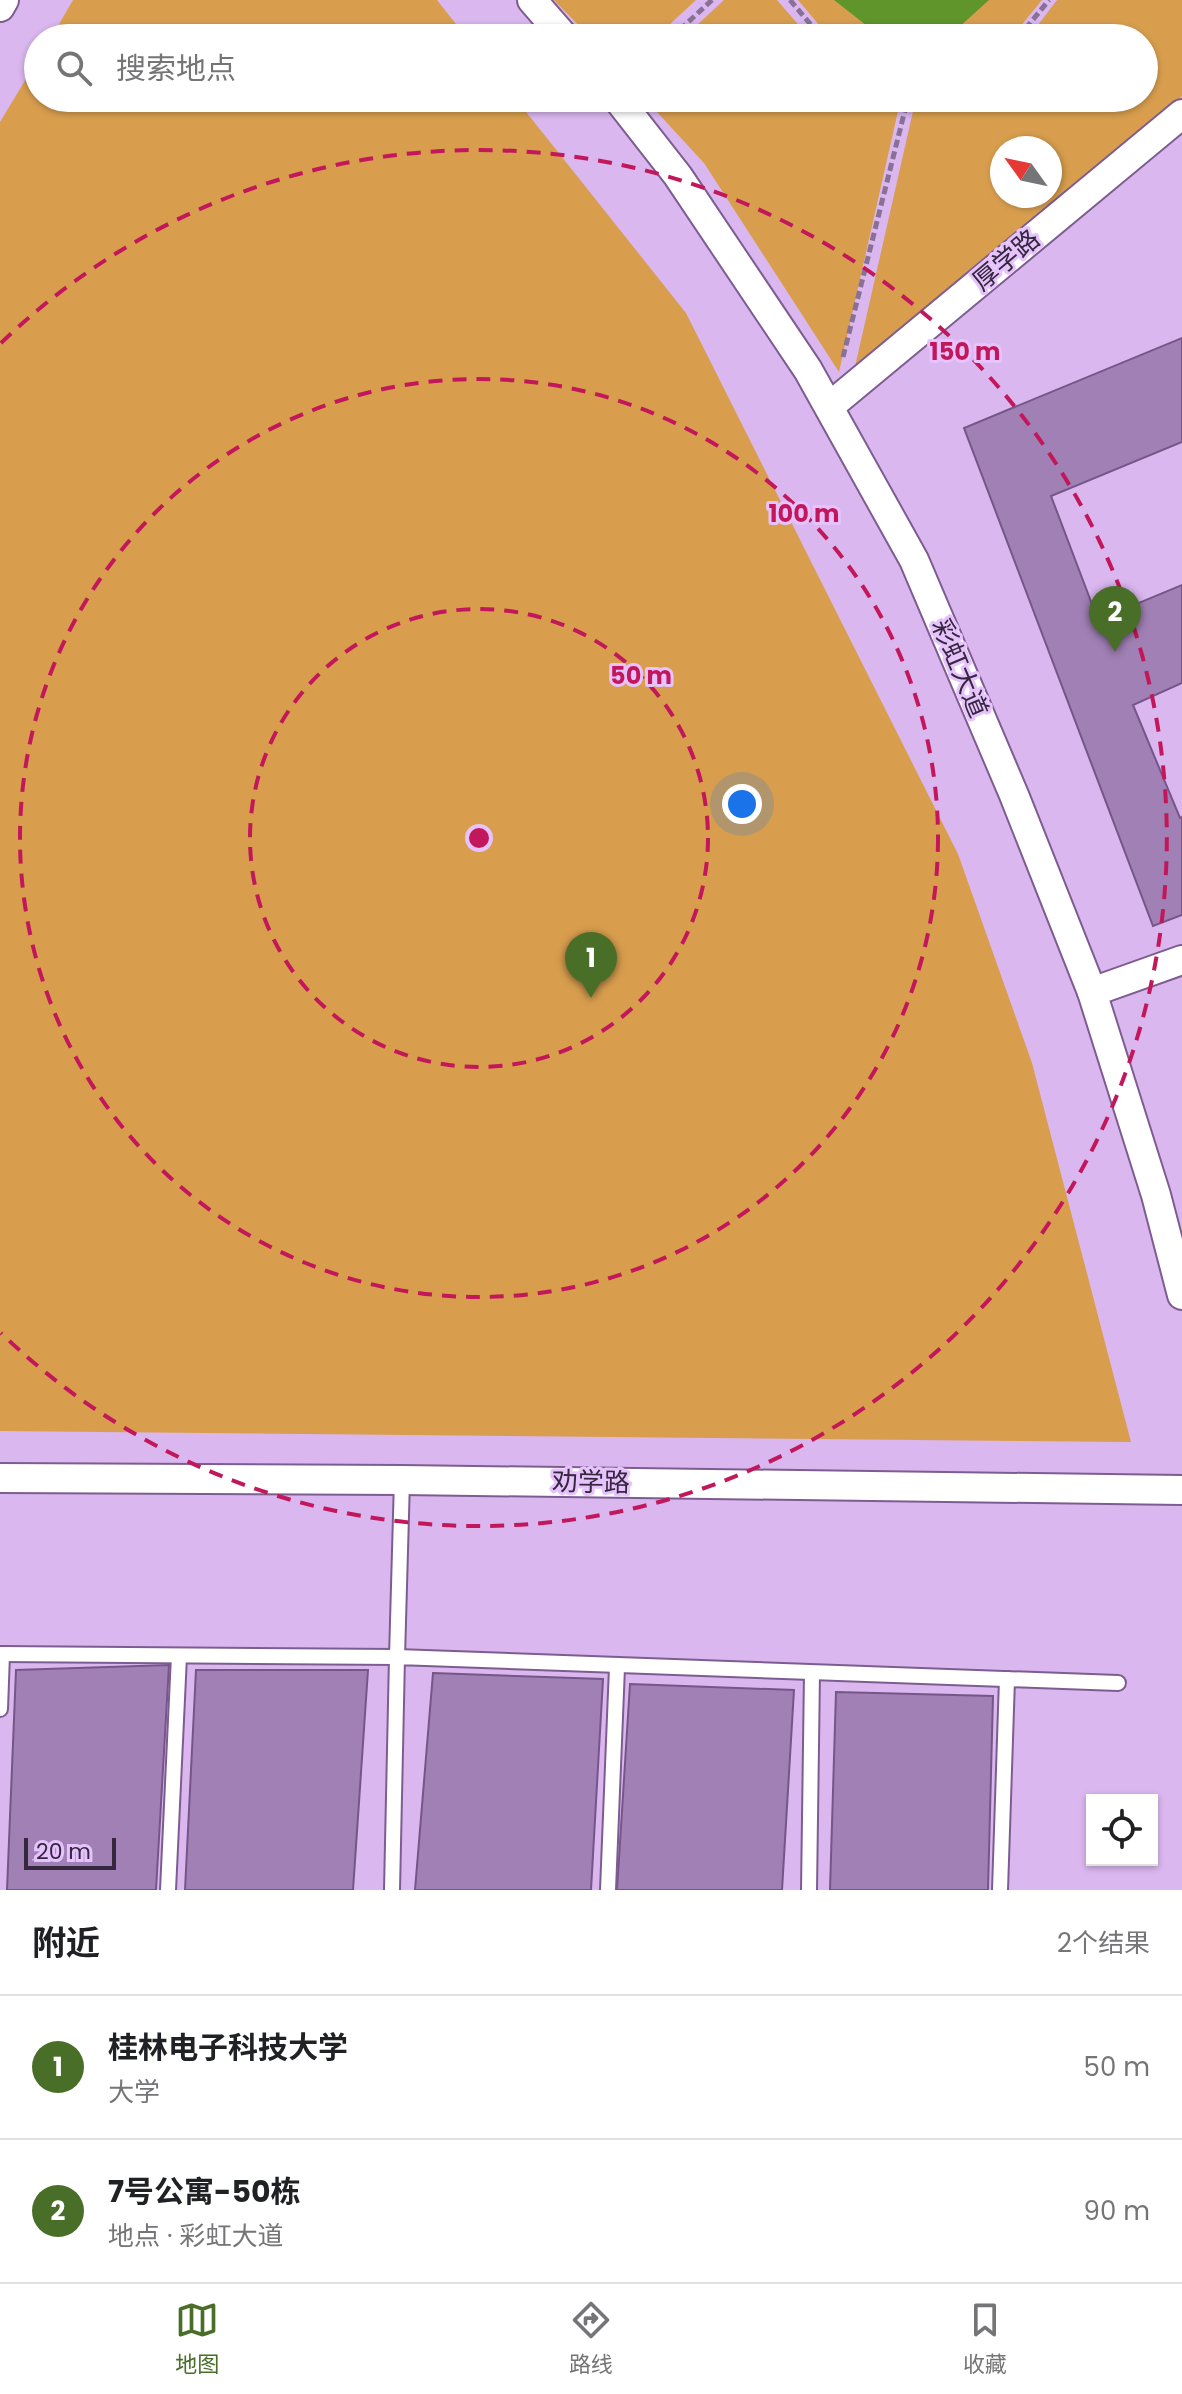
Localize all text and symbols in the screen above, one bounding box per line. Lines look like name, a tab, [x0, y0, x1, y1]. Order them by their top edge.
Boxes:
search box	[24, 24, 1158, 112]
icon: search	[52, 46, 96, 90]
text: 搜索地点	[116, 47, 236, 90]
north arrow	[990, 136, 1062, 208]
street label: 厚学路	[965, 221, 1047, 299]
text: 150 m	[930, 335, 1000, 368]
text: 100 m	[769, 497, 839, 530]
pin: 2	[1089, 586, 1141, 652]
street label: 彩虹大道	[923, 613, 997, 723]
text: 50 m	[610, 659, 672, 692]
your location	[722, 784, 762, 824]
centre of rings	[465, 824, 493, 852]
pin: 1	[565, 932, 617, 998]
street label: 劝学路	[552, 1463, 630, 1501]
map controls	[1086, 1794, 1158, 1866]
button: locate	[1086, 1794, 1158, 1866]
scale bar	[24, 1834, 116, 1870]
text: 20 m	[36, 1836, 91, 1867]
text: 附近	[32, 1919, 100, 1967]
text: 2个结果	[1057, 1925, 1150, 1961]
text: 桂林电子科技大学	[108, 2026, 348, 2069]
text: 1	[53, 2049, 63, 2085]
text: 50 m	[1084, 2049, 1150, 2085]
text: 大学	[108, 2074, 160, 2110]
text: 7号公寓-50栋	[108, 2170, 301, 2213]
text: 2	[51, 2193, 65, 2229]
text: 90 m	[1084, 2193, 1150, 2229]
text: 地点 · 彩虹大道	[108, 2218, 283, 2254]
tab: 地图	[175, 2298, 219, 2381]
tab: 路线	[569, 2298, 613, 2381]
tab: 收藏	[963, 2298, 1007, 2381]

